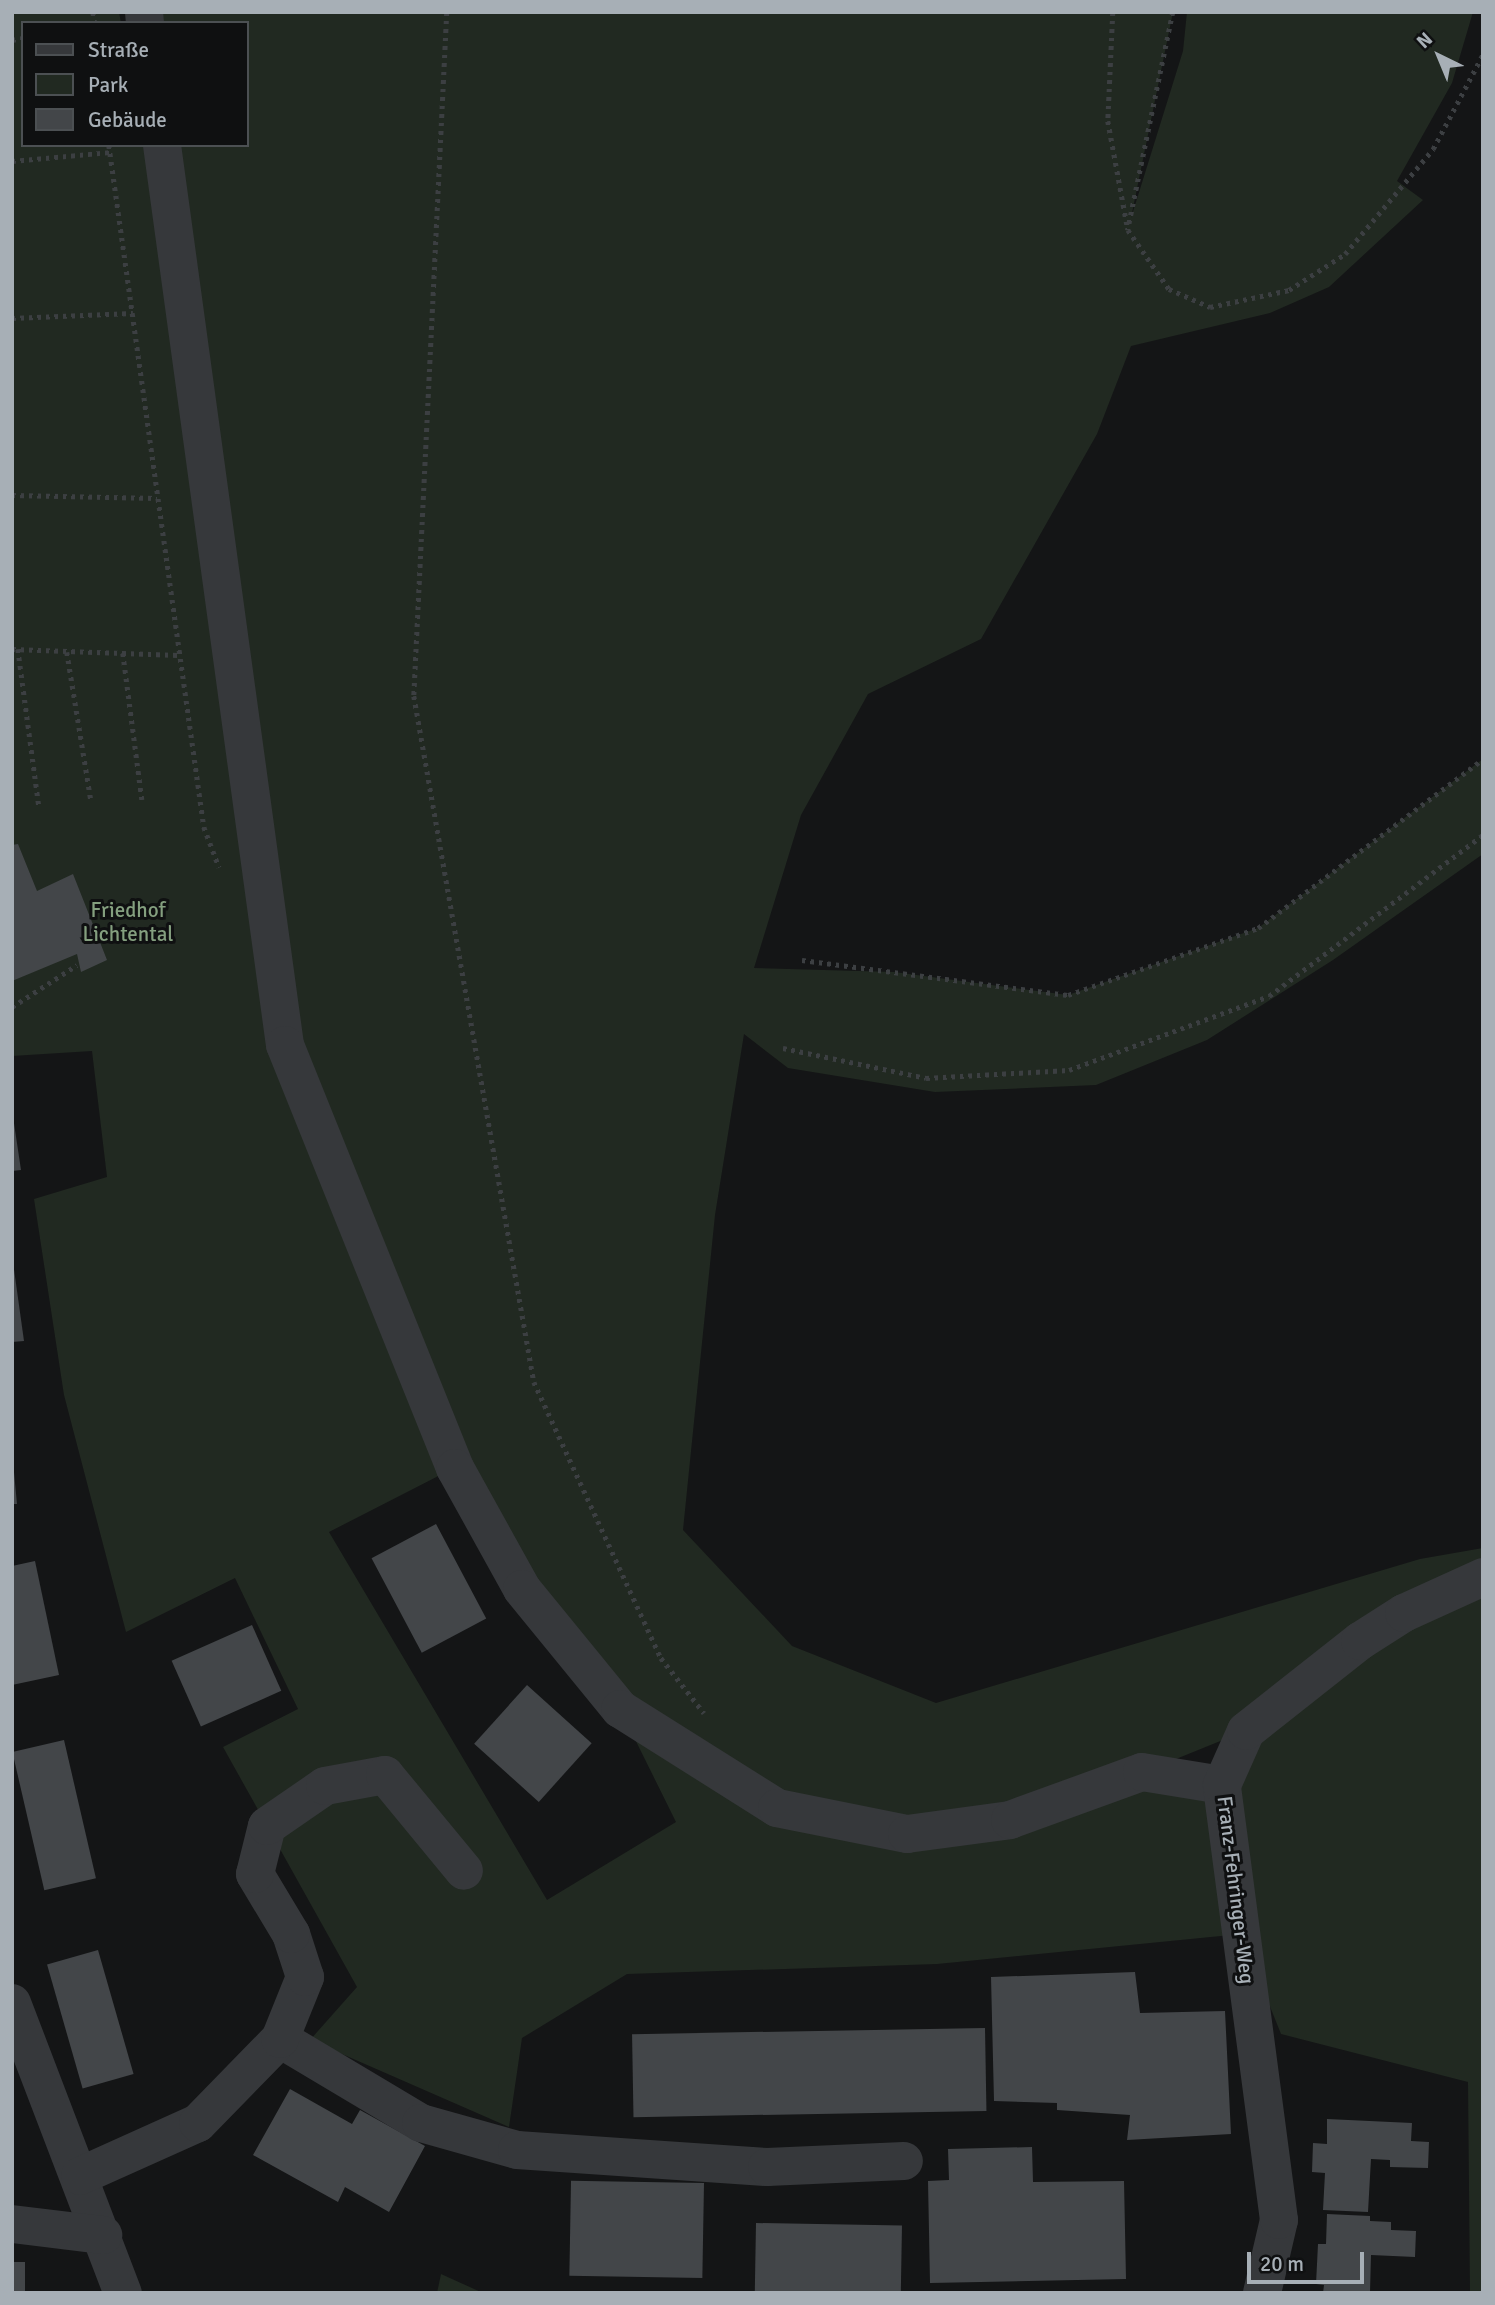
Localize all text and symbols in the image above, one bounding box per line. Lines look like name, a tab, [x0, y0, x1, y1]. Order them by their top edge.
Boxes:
legend	[21, 21, 248, 147]
north arrow	[1404, 21, 1474, 91]
text: N	[1412, 27, 1438, 54]
text: Straße	[88, 37, 149, 63]
text: Park	[88, 72, 128, 98]
text: Gebäude	[88, 107, 167, 133]
park label: Friedhof Lichtental	[83, 897, 173, 947]
street label: Franz-Fehringer-Weg	[1212, 1794, 1260, 1986]
scale bar	[1250, 2238, 1367, 2282]
text: 20 m	[1260, 2251, 1304, 2277]

